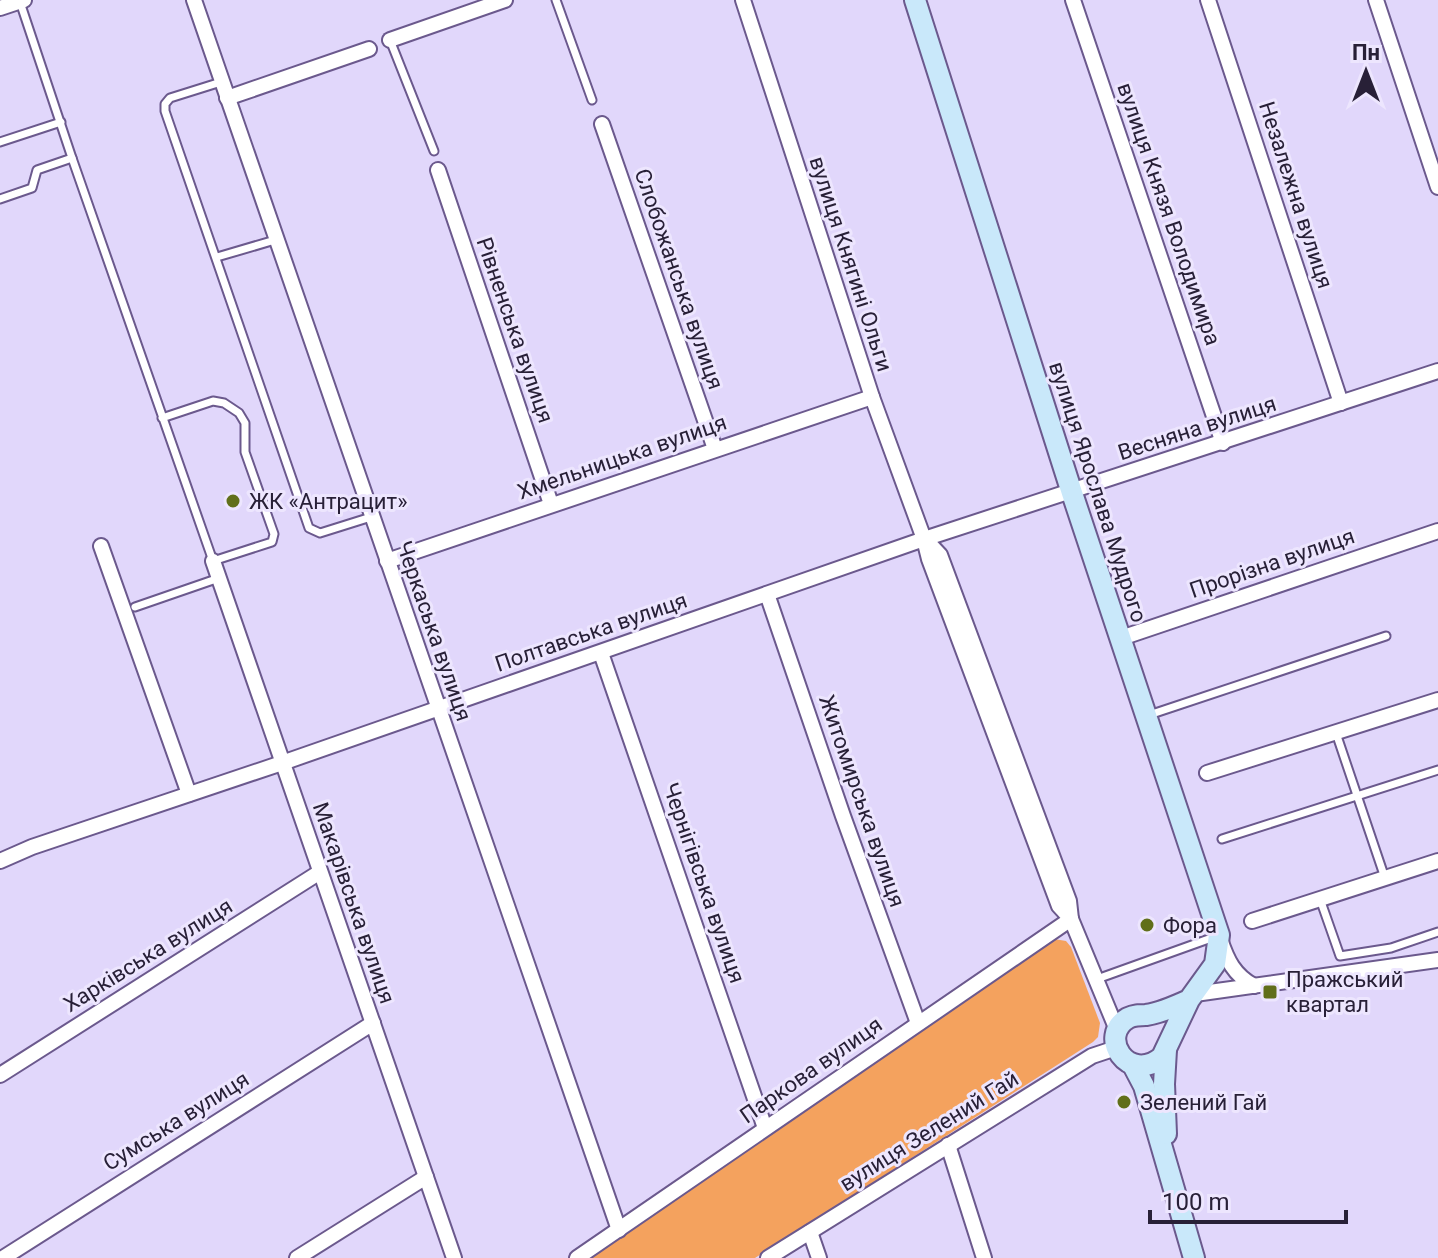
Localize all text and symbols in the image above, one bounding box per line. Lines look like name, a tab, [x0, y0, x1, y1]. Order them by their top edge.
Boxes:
north arrow	[1326, 32, 1406, 112]
text: Пн	[1352, 40, 1380, 65]
street label: вулиця Князя Володимира	[1112, 80, 1226, 348]
street label: Незалежна вулиця	[1254, 98, 1338, 292]
street label: вулиця Княгині Ольги	[804, 153, 898, 375]
street label: Слобожанська вулиця	[630, 166, 728, 392]
street label: Рівненська вулиця	[471, 234, 559, 426]
street label: вулиця Ярослава Мудрого	[1044, 359, 1152, 625]
street label: Весняна вулиця	[1115, 391, 1279, 465]
street label: Хмельницька вулиця	[514, 409, 730, 505]
place label: ЖК «Антрацит»	[249, 489, 407, 514]
marker: ЖК «Антрацит»	[224, 492, 242, 510]
street label: Прорізна вулиця	[1186, 523, 1358, 603]
street label: Черкаська вулиця	[391, 538, 477, 724]
street label: Полтавська вулиця	[492, 587, 690, 677]
street label: Житомирська вулиця	[814, 692, 910, 910]
street label: Чернігівська вулиця	[658, 780, 750, 986]
street label: Макарівська вулиця	[308, 799, 400, 1007]
street label: Харківська вулиця	[59, 893, 237, 1017]
place label: Фора	[1163, 913, 1217, 938]
marker: Фора	[1138, 916, 1156, 934]
place label: Пражський квартал	[1286, 967, 1403, 1017]
marker: Пражський квартал	[1261, 983, 1279, 1001]
street label: Паркова вулиця	[735, 1012, 887, 1128]
street label: Сумська вулиця	[99, 1066, 253, 1176]
street label: вулиця Зелений Гай	[835, 1066, 1023, 1196]
place label: Зелений Гай	[1140, 1090, 1267, 1115]
marker: Зелений Гай	[1115, 1093, 1133, 1111]
scale bar	[1150, 1174, 1346, 1224]
text: 100 m	[1162, 1188, 1229, 1216]

